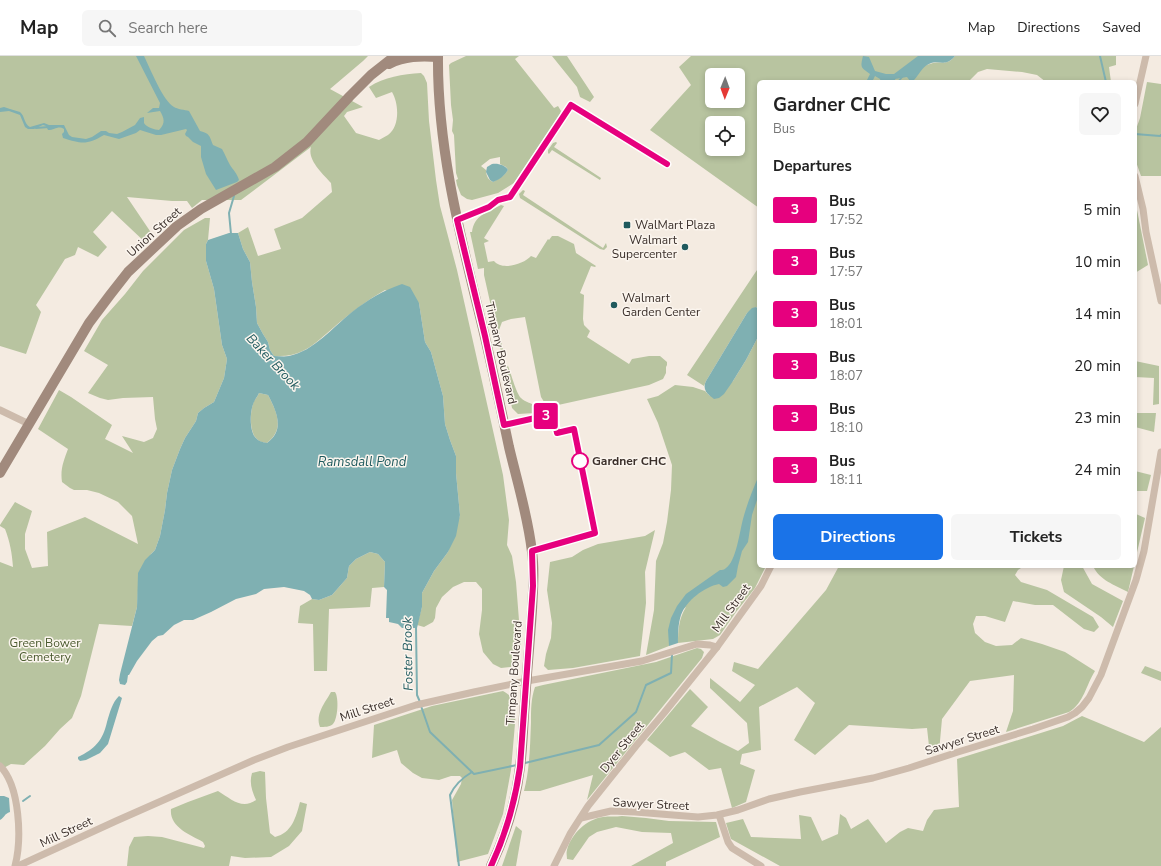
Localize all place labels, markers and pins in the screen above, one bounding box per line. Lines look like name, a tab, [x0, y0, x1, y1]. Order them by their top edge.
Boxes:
place label: WalMart Plaza	[635, 217, 715, 233]
marker: WalMart Plaza	[622, 220, 632, 230]
place label: Walmart Supercenter	[612, 232, 678, 262]
marker: Walmart Supercenter	[680, 242, 690, 252]
place label: Walmart Garden Center	[622, 290, 701, 320]
marker: Walmart Garden Center	[609, 300, 619, 310]
marker: Gardner CHC	[571, 452, 589, 470]
place label: Gardner CHC	[592, 453, 666, 469]

